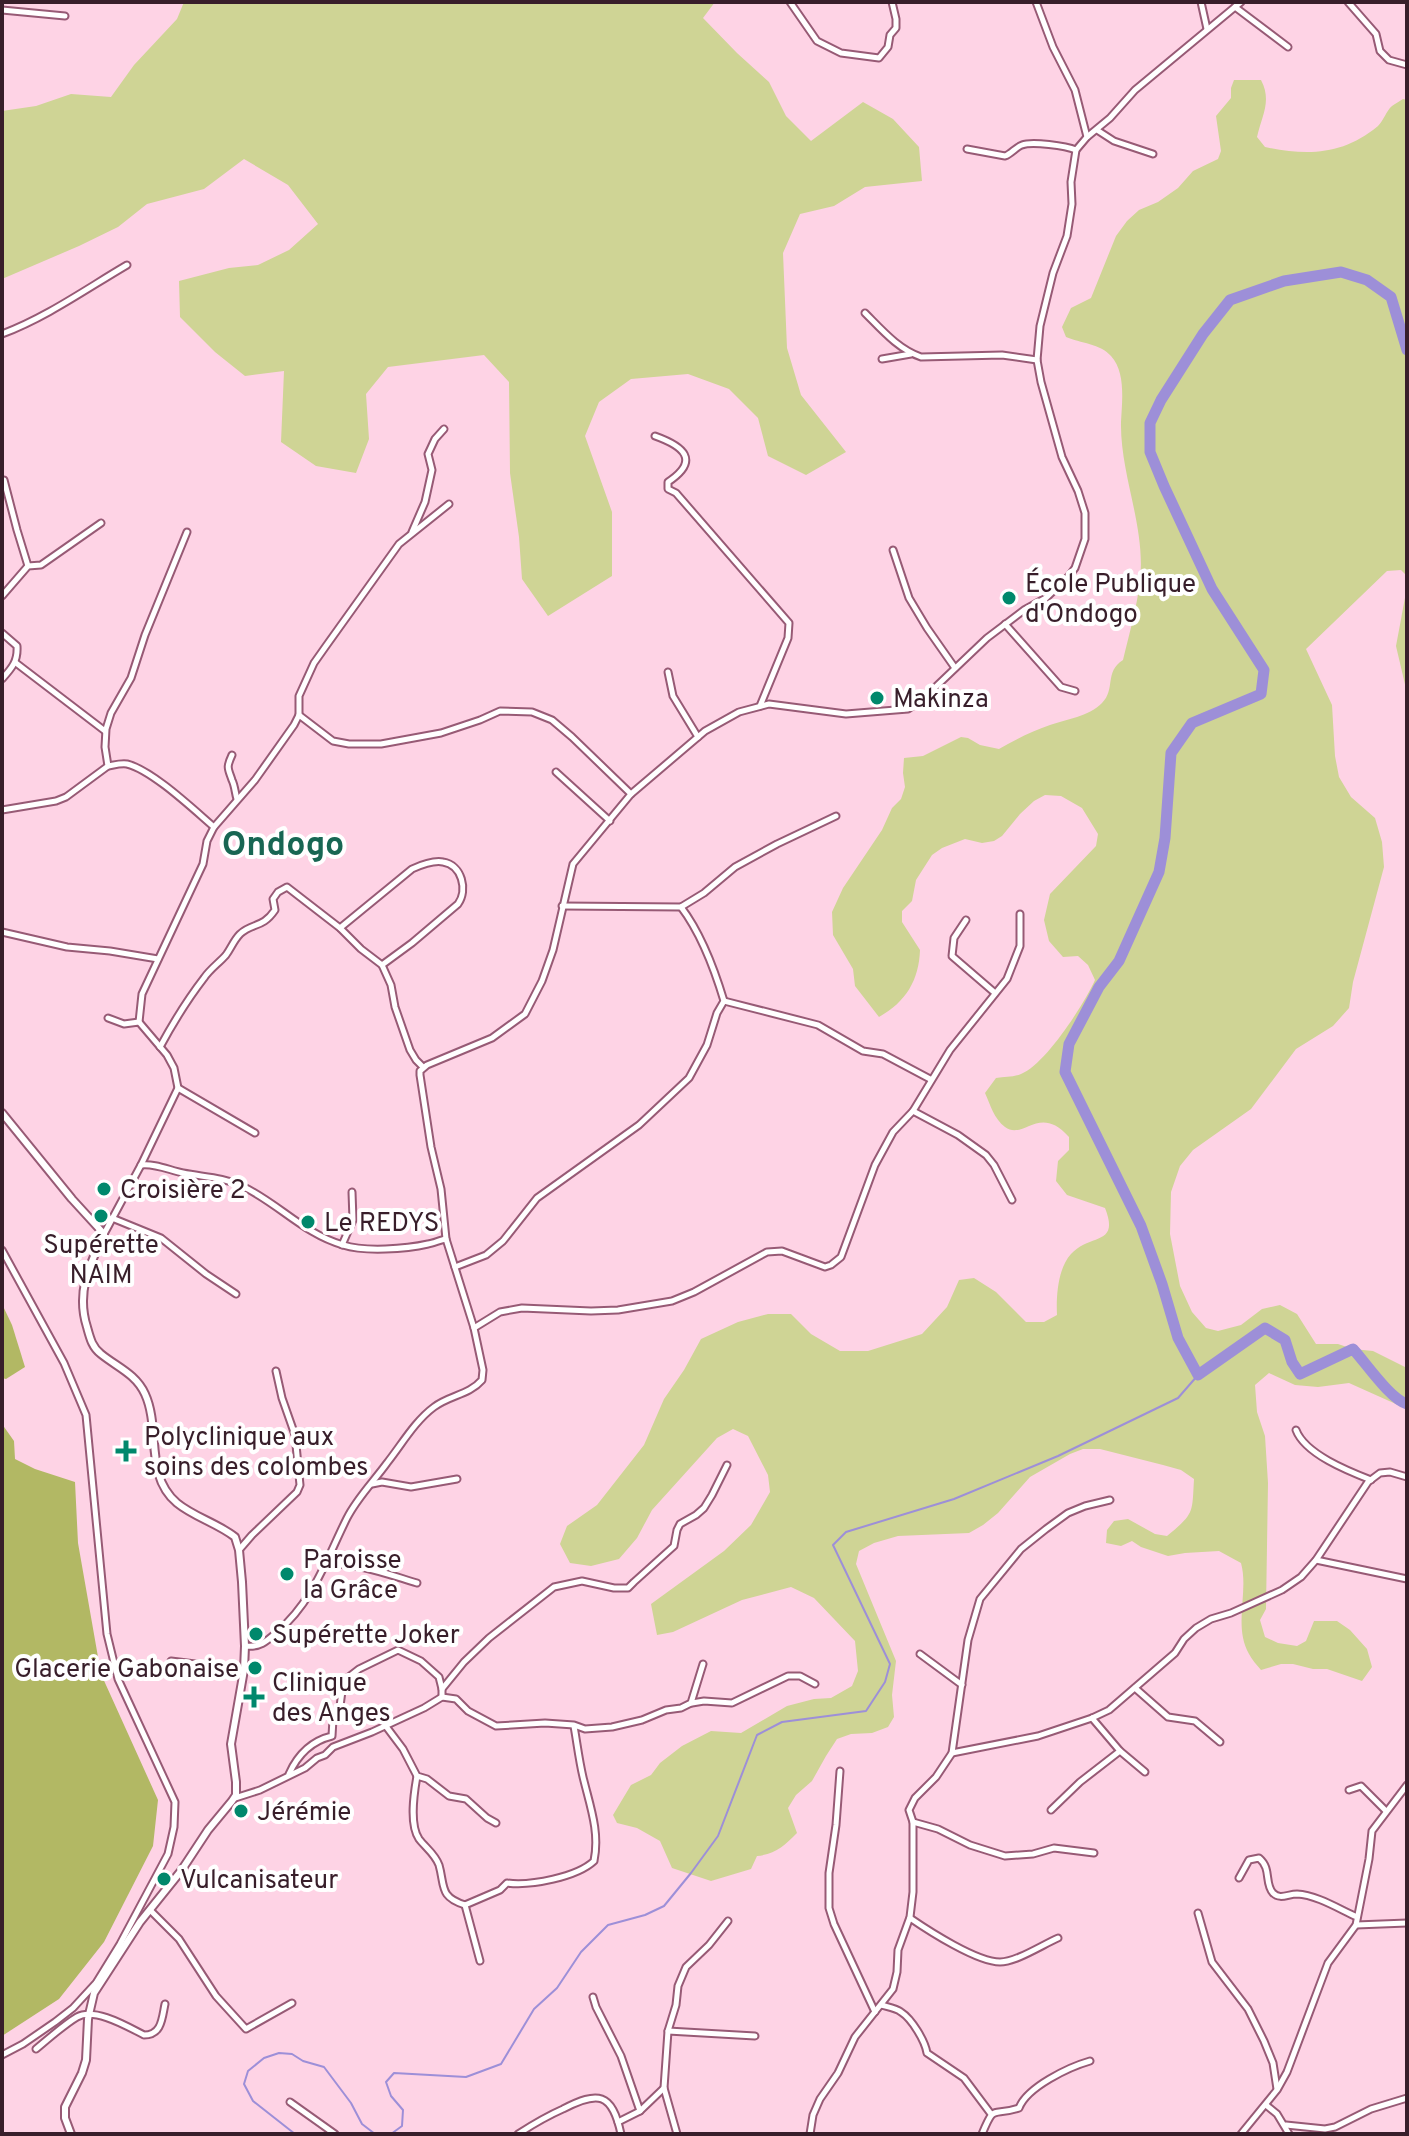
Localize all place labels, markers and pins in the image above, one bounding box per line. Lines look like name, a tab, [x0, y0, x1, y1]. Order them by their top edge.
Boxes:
place label: École Publique d'Ondogo	[1025, 567, 1196, 632]
marker: École Publique d'Ondogo	[1000, 589, 1018, 607]
place label: Makinza	[893, 684, 989, 717]
marker: Makinza	[868, 689, 886, 707]
place label: Croisière 2	[120, 1175, 246, 1208]
marker: Croisière 2	[95, 1180, 113, 1198]
marker: Supérette NAIM	[92, 1207, 110, 1225]
place label: Le REDYS	[324, 1208, 439, 1241]
marker: Le REDYS	[299, 1213, 317, 1231]
place label: Supérette NAIM	[43, 1230, 159, 1293]
place label: Polyclinique aux soins des colombes	[144, 1422, 369, 1485]
marker: Polyclinique aux soins des colombes	[115, 1440, 137, 1462]
place label: Paroisse la Grâce	[303, 1545, 402, 1608]
marker: Paroisse la Grâce	[278, 1565, 296, 1583]
place label: Supérette Joker	[272, 1620, 460, 1653]
marker: Supérette Joker	[247, 1625, 265, 1643]
place label: Glacerie Gabonaise	[14, 1654, 239, 1687]
marker: Glacerie Gabonaise	[246, 1659, 264, 1677]
place label: Clinique des Anges	[272, 1668, 391, 1731]
marker: Clinique des Anges	[243, 1686, 265, 1708]
place label: Jérémie	[257, 1797, 351, 1830]
marker: Jérémie	[232, 1802, 250, 1820]
place label: Vulcanisateur	[180, 1865, 338, 1898]
marker: Vulcanisateur	[155, 1870, 173, 1888]

